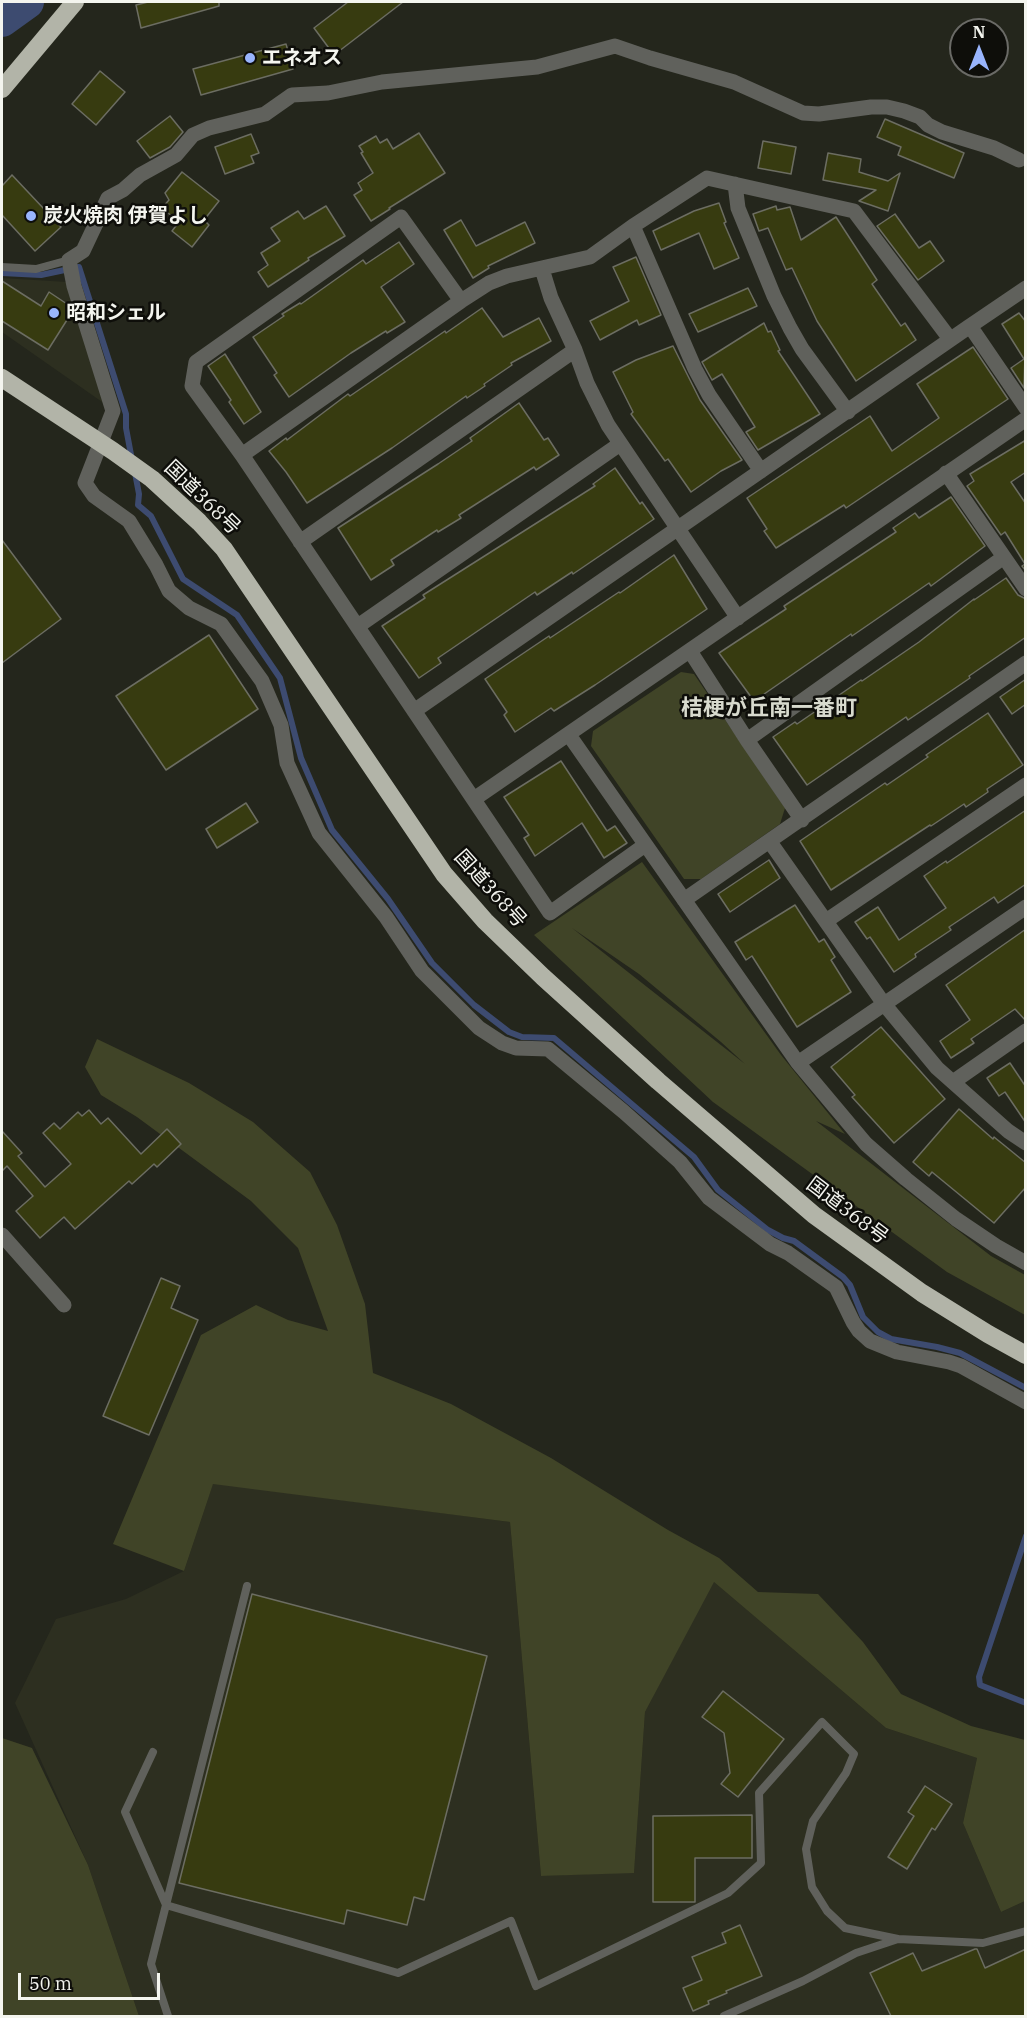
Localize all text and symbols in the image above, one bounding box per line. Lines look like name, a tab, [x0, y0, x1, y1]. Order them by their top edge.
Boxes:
north arrow	[949, 18, 1009, 78]
text: N	[973, 22, 985, 42]
place label: エネオス	[262, 46, 342, 70]
marker: エネオス	[243, 51, 257, 65]
place label: 炭火焼肉 伊賀よし	[43, 204, 208, 228]
marker: 炭火焼肉 伊賀よし	[24, 209, 38, 223]
place label: 昭和シェル	[66, 301, 166, 325]
marker: 昭和シェル	[47, 306, 61, 320]
street label: 国道368号	[159, 456, 245, 540]
district label: 桔梗が丘南一番町	[681, 696, 857, 722]
street label: 国道368号	[449, 845, 531, 933]
street label: 国道368号	[801, 1173, 893, 1249]
scale bar	[21, 1961, 164, 1999]
text: 50 m	[29, 1972, 72, 1995]

